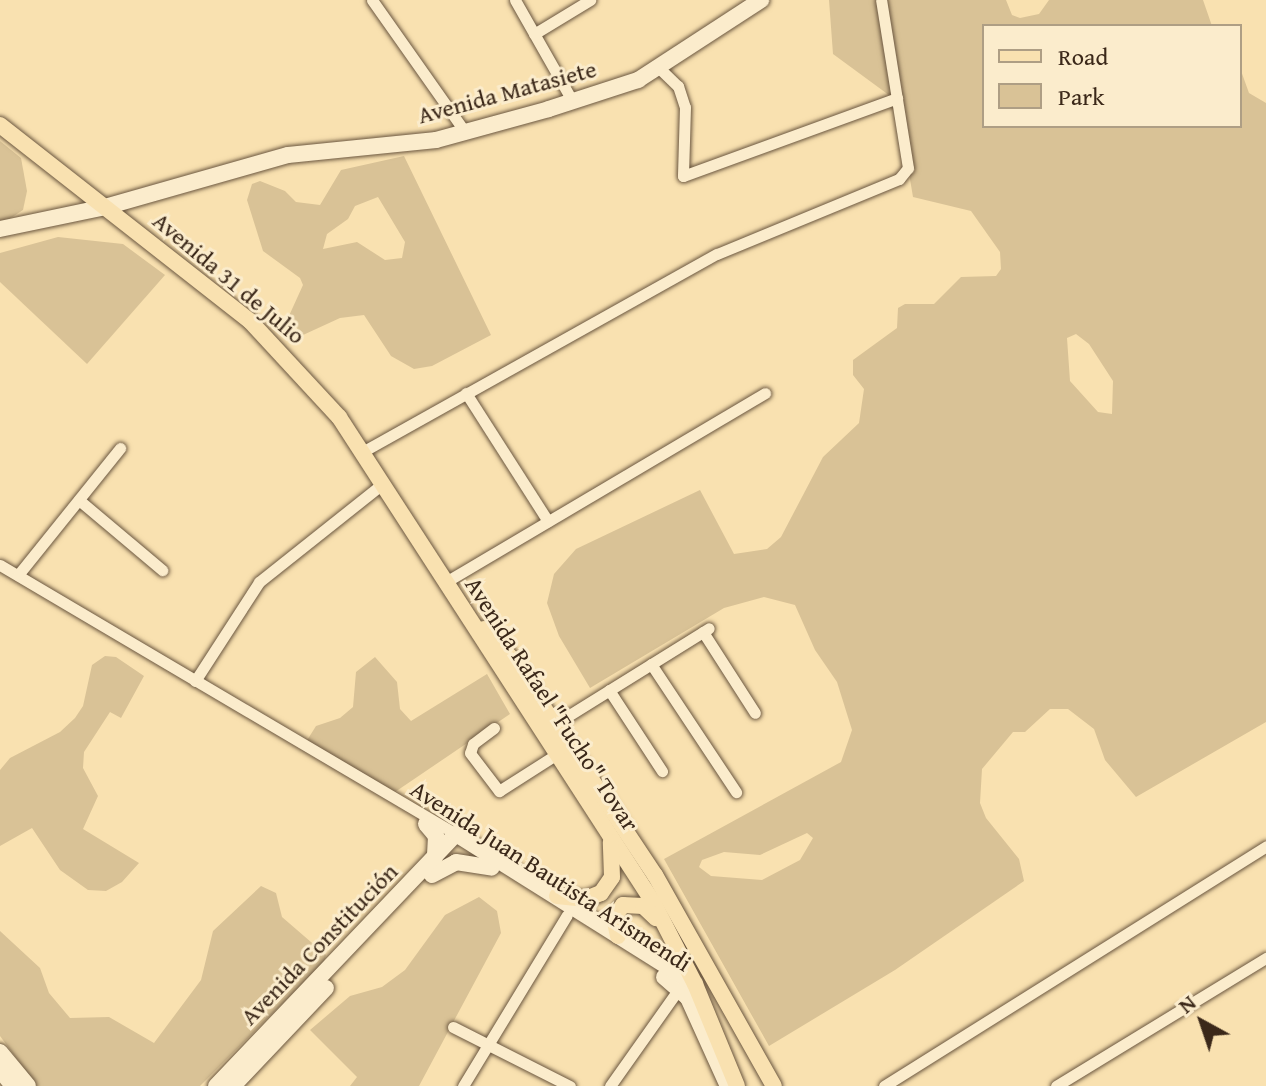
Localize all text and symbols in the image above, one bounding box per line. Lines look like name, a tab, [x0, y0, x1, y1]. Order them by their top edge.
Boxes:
legend	[982, 24, 1242, 128]
text: Road	[1058, 39, 1108, 74]
street label: Avenida Matasiete	[415, 54, 599, 130]
text: Park	[1058, 79, 1104, 114]
street label: Avenida 31 de Julio	[147, 206, 311, 350]
street label: Avenida Rafael "Fucho" Tovar	[459, 572, 645, 836]
street label: Avenida Juan Bautista Arismendi	[405, 774, 697, 978]
street label: Avenida Constitución	[234, 857, 404, 1031]
north arrow	[1162, 982, 1242, 1062]
text: N	[1171, 987, 1202, 1021]

